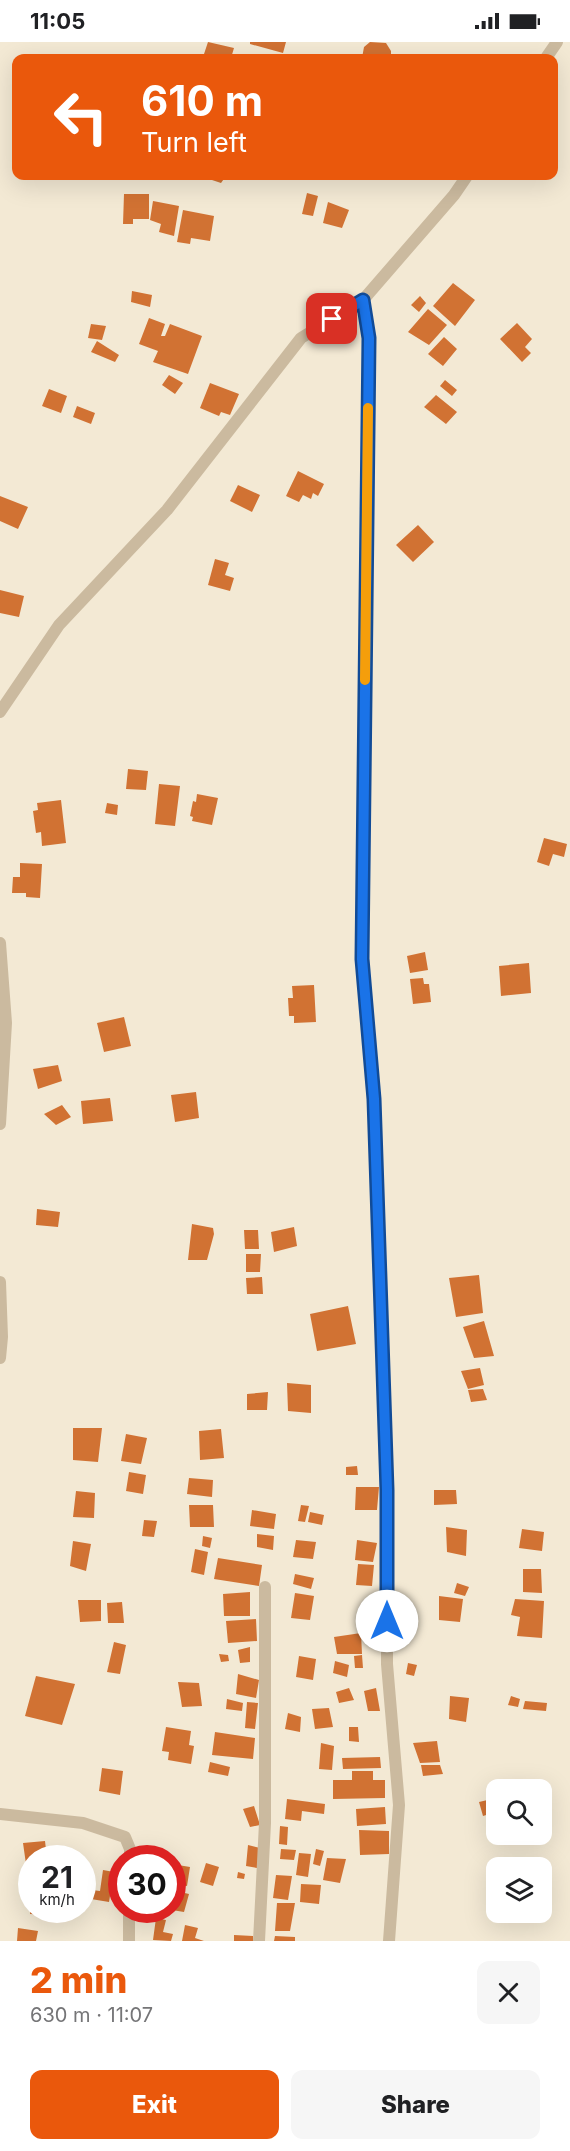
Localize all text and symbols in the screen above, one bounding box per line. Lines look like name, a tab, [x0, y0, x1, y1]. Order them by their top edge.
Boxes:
text: 11:05	[30, 8, 85, 34]
text: 610 m	[141, 75, 263, 126]
icon: left	[42, 78, 120, 156]
text: Turn left	[141, 126, 247, 159]
pin	[306, 293, 357, 344]
icon: arrive	[315, 302, 348, 335]
position arrow	[355, 1589, 419, 1653]
map controls	[486, 1779, 552, 1923]
button: search	[486, 1779, 552, 1845]
speed limit sign: 30	[108, 1845, 186, 1923]
button: layers	[486, 1857, 552, 1923]
text: 21	[41, 1859, 73, 1895]
text: km/h	[39, 1890, 75, 1909]
text: 2 min	[30, 1958, 127, 2002]
button: close	[477, 1961, 540, 2024]
text: 630 m · 11:07	[30, 2003, 153, 2027]
button: Exit	[30, 2070, 279, 2139]
button: Share	[291, 2070, 540, 2139]

